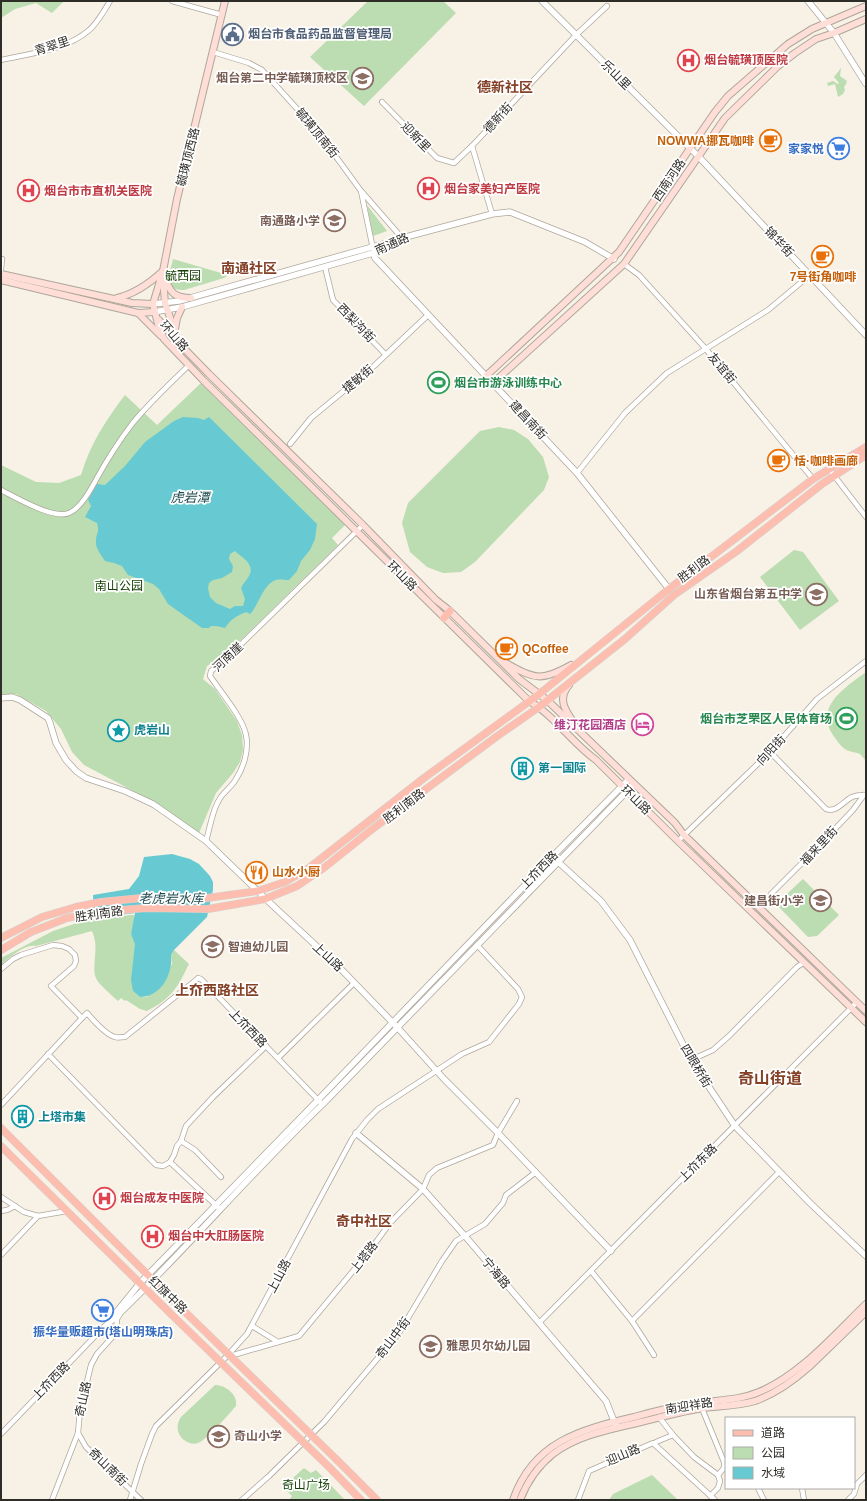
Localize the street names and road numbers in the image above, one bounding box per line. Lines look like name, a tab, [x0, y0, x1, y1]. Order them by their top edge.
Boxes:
street label: 青翠里	[33, 34, 71, 58]
street label: 乐山里	[598, 57, 634, 93]
street label: 德新街	[481, 100, 515, 136]
street label: 毓璜顶南街	[293, 105, 341, 161]
street label: 迎新里	[398, 119, 434, 155]
street label: 毓璜顶西路	[174, 126, 202, 188]
street label: 西南河路	[650, 156, 688, 204]
street label: 锦华街	[762, 224, 796, 260]
street label: 南通路	[373, 230, 411, 258]
street label: 西梨沟街	[334, 301, 378, 345]
street label: 环山路	[157, 318, 191, 354]
street label: 友谊街	[705, 350, 739, 386]
street label: 捷敏街	[340, 362, 376, 396]
street label: 建昌南街	[507, 398, 549, 442]
street label: 胜利路	[675, 553, 713, 585]
street label: 环山路	[384, 558, 420, 594]
street label: 河南崖	[210, 640, 246, 674]
street label: 向阳街	[754, 732, 788, 768]
street label: 环山路	[618, 782, 654, 818]
street label: 胜利南路	[381, 786, 427, 826]
street label: 福来里街	[798, 824, 840, 868]
street label: 上夼西路	[517, 848, 561, 892]
street label: 胜利南路	[74, 904, 124, 924]
street label: 上山路	[310, 940, 346, 974]
street label: 上夼西路	[226, 1006, 270, 1050]
street label: 四眼桥街	[678, 1042, 714, 1090]
street label: 上夼东路	[676, 1141, 720, 1185]
street label: 上塔路	[347, 1239, 381, 1275]
street label: 宁海路	[479, 1255, 513, 1291]
street label: 上山路	[264, 1257, 294, 1295]
street label: 红旗中路	[146, 1273, 190, 1317]
street label: 奇山中街	[373, 1315, 413, 1361]
street label: 上夼西路	[29, 1359, 73, 1403]
street label: 奇山路	[72, 1380, 94, 1418]
street label: 南迎祥路	[664, 1395, 714, 1417]
street label: 迎山路	[604, 1442, 642, 1468]
street label: 奇山南街	[86, 1445, 130, 1489]

